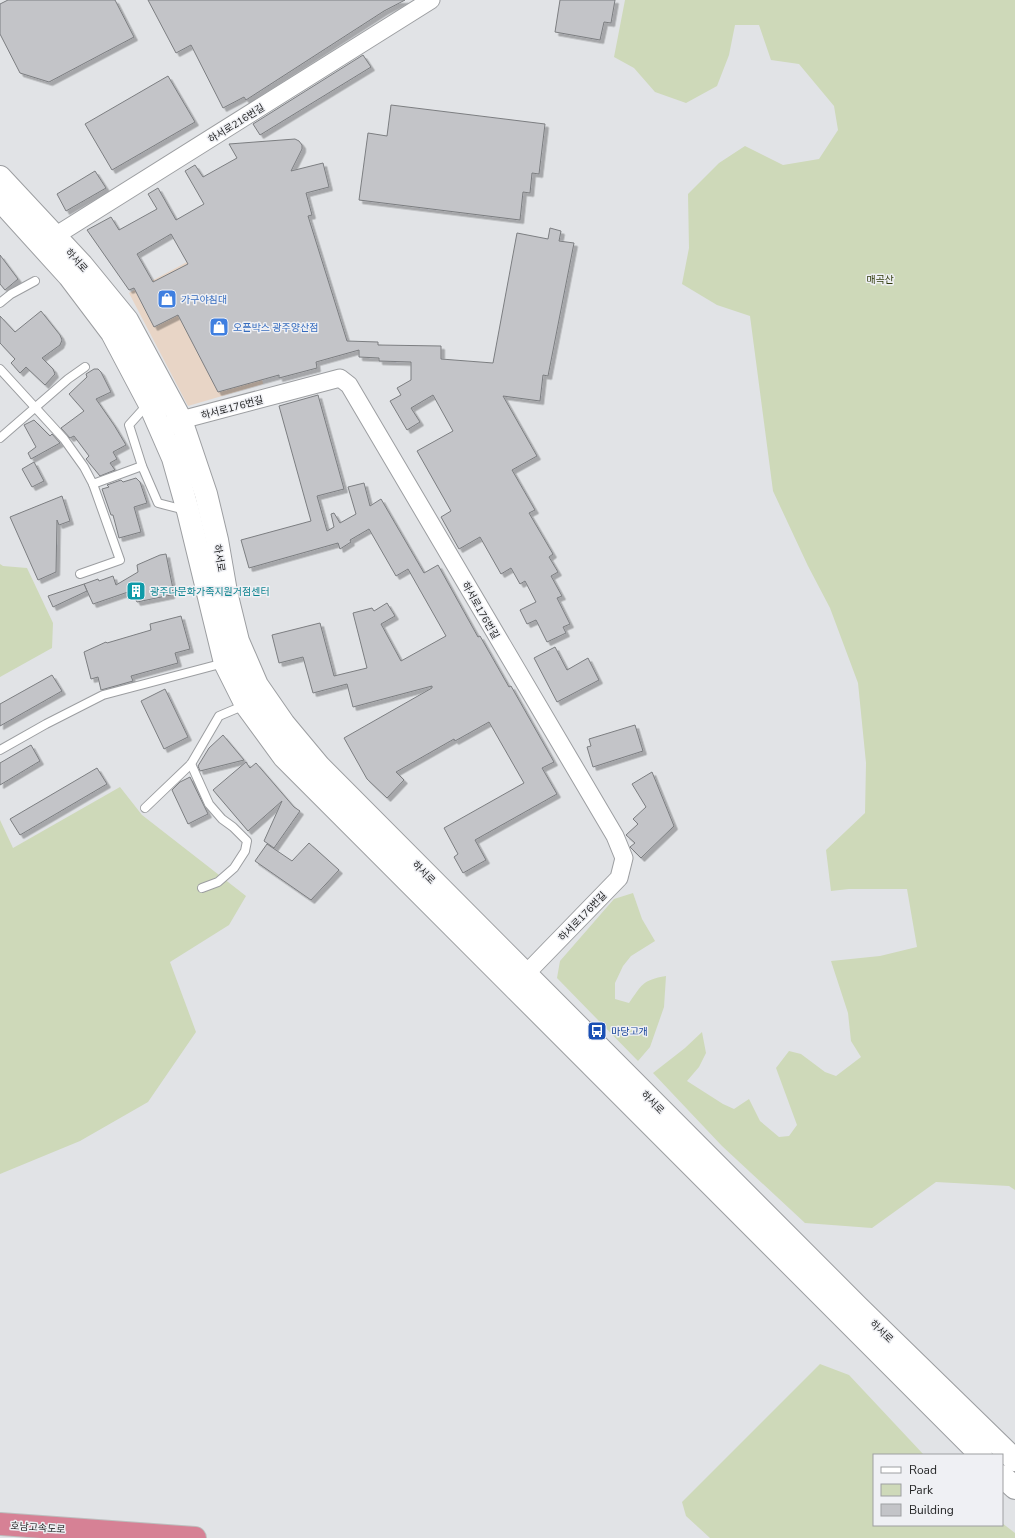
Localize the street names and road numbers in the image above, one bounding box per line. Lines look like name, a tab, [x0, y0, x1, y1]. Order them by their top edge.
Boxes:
street label: 하서로216번길	[206, 101, 267, 147]
street label: 하서로	[62, 246, 91, 276]
street label: 하서로176번길	[200, 393, 265, 423]
street label: 하서로	[210, 543, 228, 573]
street label: 하서로176번길	[458, 579, 502, 642]
street label: 하서로	[409, 858, 438, 887]
street label: 하서로176번길	[555, 889, 610, 945]
street label: 하서로	[638, 1088, 667, 1117]
street label: 하서로	[867, 1317, 896, 1346]
street label: 호남고속도로	[10, 1519, 66, 1537]

